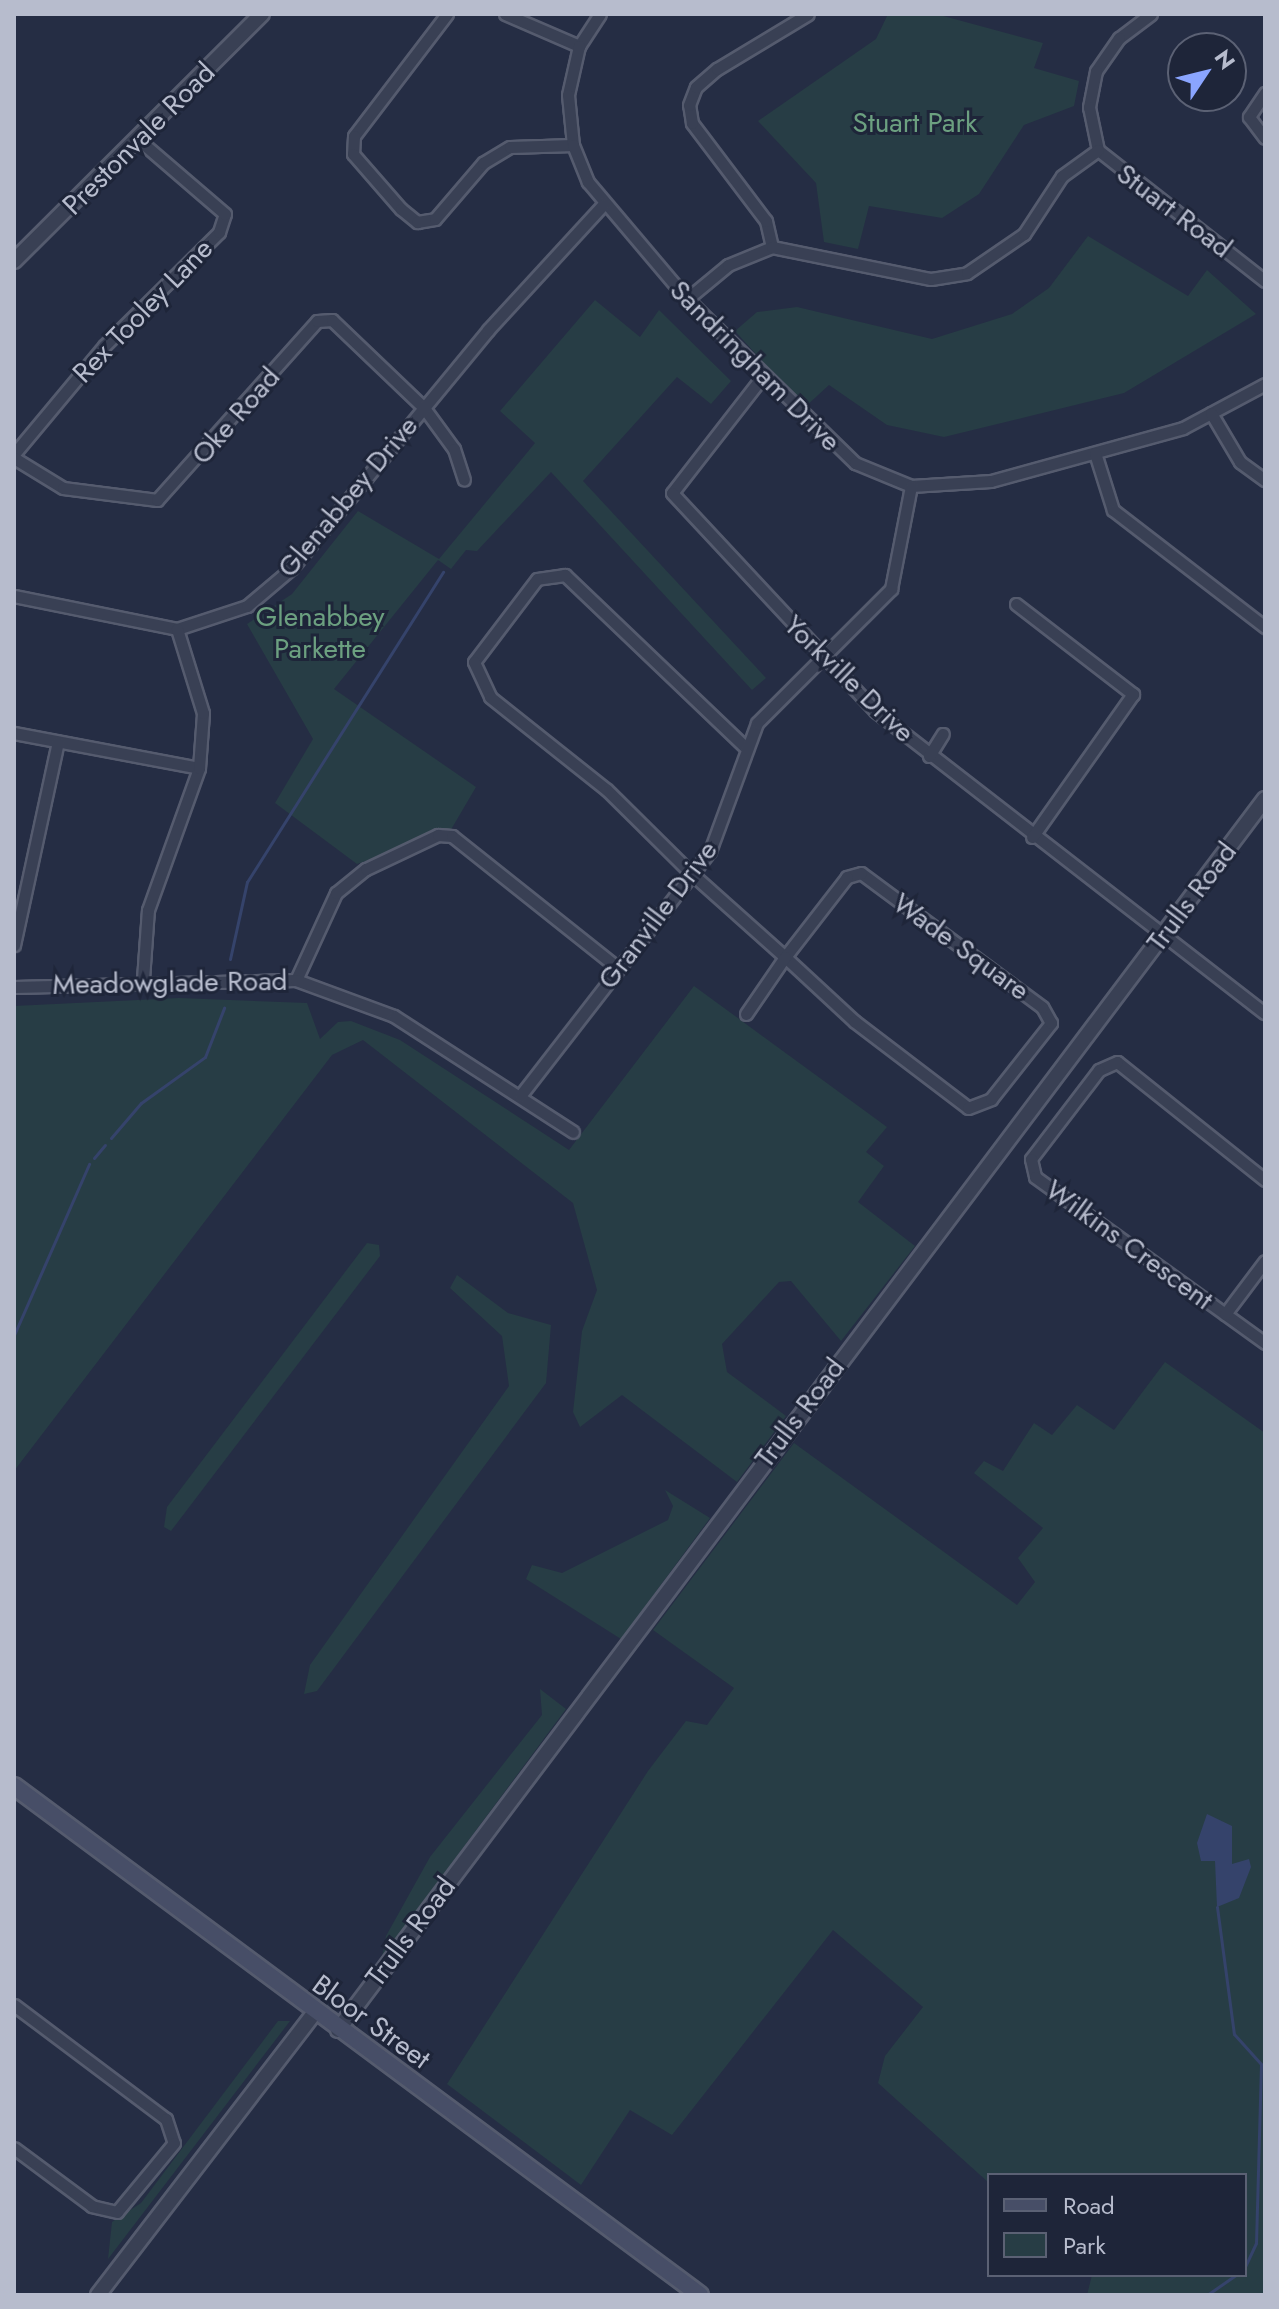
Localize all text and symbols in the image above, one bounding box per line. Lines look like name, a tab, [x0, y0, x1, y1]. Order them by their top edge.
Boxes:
north arrow	[1167, 32, 1247, 112]
text: N	[1207, 43, 1243, 76]
street label: Prestonvale Road	[56, 56, 222, 222]
park label: Stuart Park	[853, 106, 977, 140]
street label: Stuart Road	[1110, 157, 1238, 265]
street label: Rex Tooley Lane	[66, 232, 220, 390]
street label: Sandringham Drive	[663, 274, 847, 458]
street label: Oke Road	[185, 361, 287, 471]
street label: Glenabbey Drive	[271, 410, 425, 584]
park label: Glenabbey Parkette	[256, 600, 384, 666]
street label: Yorkville Drive	[777, 609, 921, 749]
street label: Granville Drive	[591, 834, 725, 996]
street label: Trulls Road	[1140, 836, 1244, 958]
street label: Wade Square	[886, 886, 1036, 1008]
street label: Meadowglade Road	[52, 964, 288, 1002]
street label: Wilkins Crescent	[1039, 1173, 1219, 1317]
street label: Trulls Road	[748, 1352, 852, 1474]
street label: Trulls Road	[359, 1871, 463, 1993]
street label: Bloor Street	[306, 1968, 436, 2076]
legend	[987, 2173, 1247, 2277]
text: Road	[1063, 2188, 1115, 2223]
text: Park	[1063, 2228, 1106, 2263]

